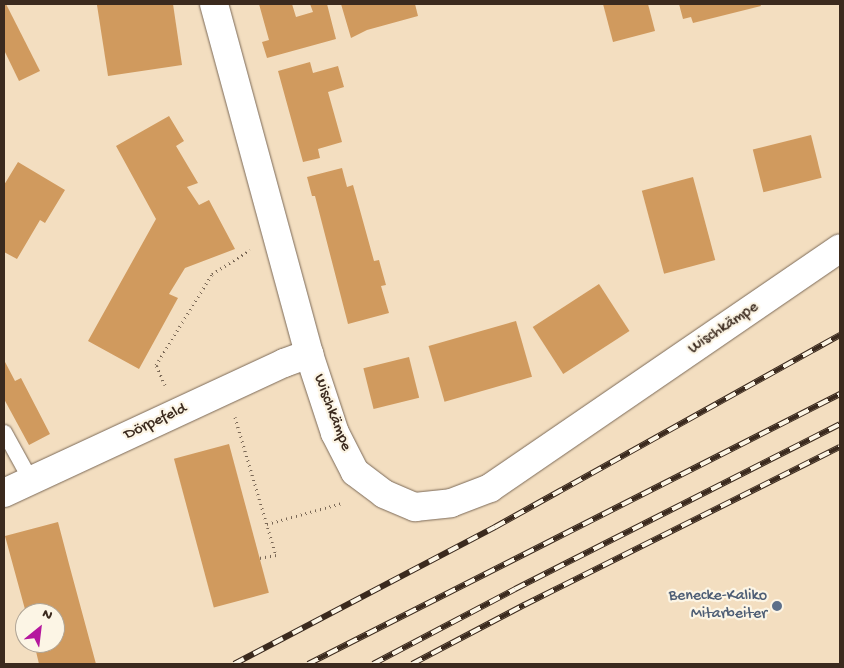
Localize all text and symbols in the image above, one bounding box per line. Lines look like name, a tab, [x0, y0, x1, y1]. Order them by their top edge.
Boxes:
street label: Wischkämpe	[685, 299, 763, 359]
street label: Wischkämpe	[308, 372, 354, 454]
street label: Dörpefeld	[122, 400, 190, 446]
place label: Benecke-Kaliko Mitarbeiter	[669, 587, 767, 625]
marker: Benecke-Kaliko Mitarbeiter	[771, 600, 783, 612]
north arrow	[15, 603, 65, 653]
text: N	[39, 606, 55, 625]

